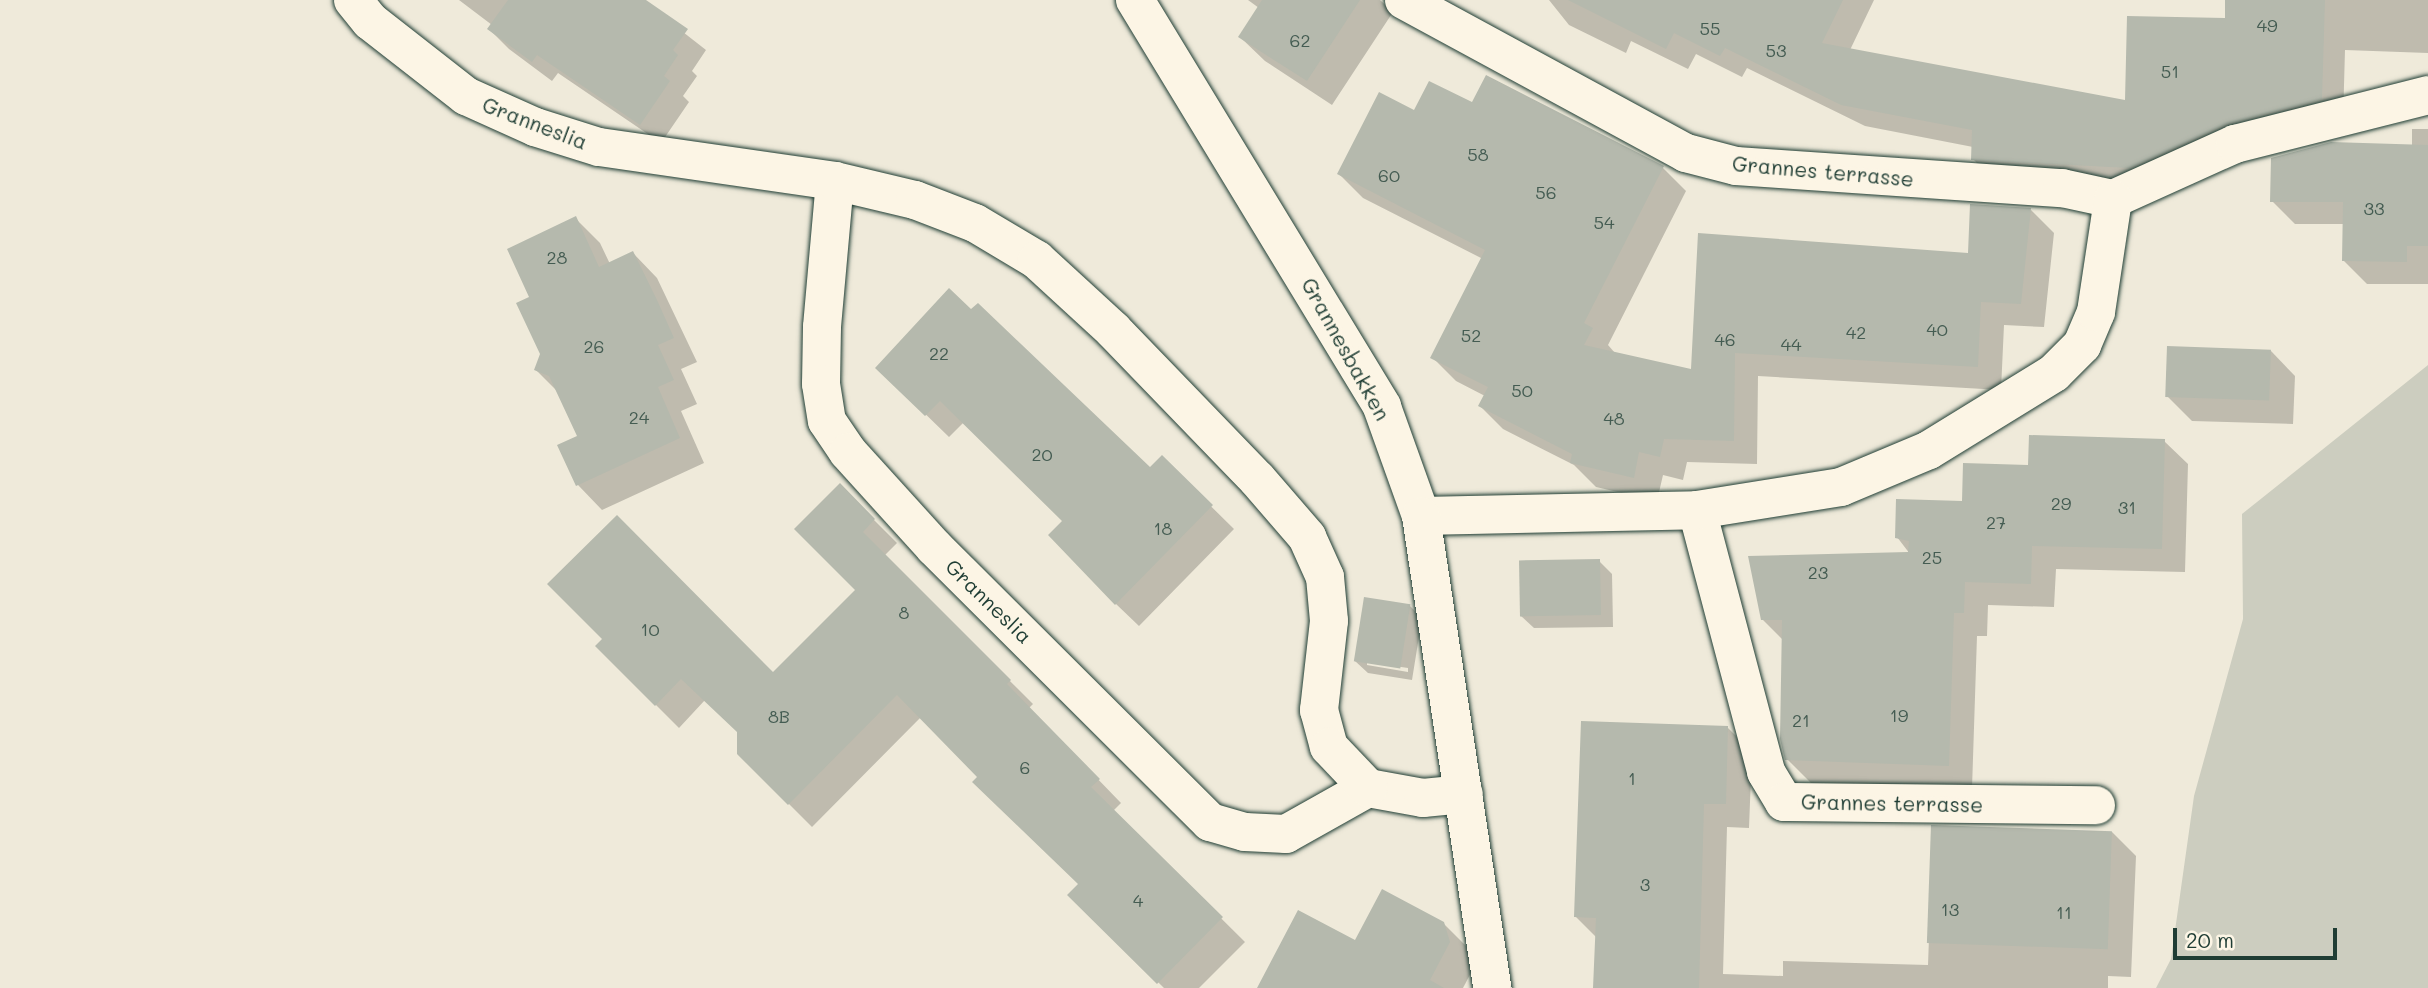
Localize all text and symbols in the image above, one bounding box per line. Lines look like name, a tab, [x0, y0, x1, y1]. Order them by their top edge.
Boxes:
house number: 49	[2256, 14, 2278, 36]
house number: 55	[1700, 17, 1720, 39]
house number: 62	[1290, 29, 1310, 51]
house number: 53	[1765, 39, 1787, 61]
house number: 51	[2161, 60, 2179, 82]
street label: Granneslia	[479, 91, 591, 155]
house number: 58	[1467, 143, 1489, 165]
street label: Grannes terrasse	[1731, 151, 1915, 191]
house number: 60	[1378, 164, 1400, 186]
house number: 56	[1535, 181, 1557, 203]
house number: 33	[2363, 197, 2385, 219]
house number: 54	[1593, 211, 1615, 233]
house number: 28	[547, 246, 567, 268]
street label: Grannesbakken	[1296, 273, 1396, 425]
house number: 40	[1926, 318, 1948, 340]
house number: 42	[1846, 321, 1866, 343]
house number: 52	[1461, 324, 1481, 346]
house number: 46	[1714, 328, 1736, 350]
house number: 44	[1780, 333, 1802, 355]
house number: 26	[584, 335, 604, 357]
house number: 22	[929, 342, 949, 364]
house number: 50	[1511, 379, 1533, 401]
house number: 24	[629, 406, 649, 428]
house number: 48	[1603, 407, 1625, 429]
house number: 20	[1031, 443, 1053, 465]
house number: 29	[2051, 492, 2071, 514]
house number: 31	[2118, 496, 2136, 518]
house number: 27	[1986, 511, 2006, 533]
house number: 18	[1154, 517, 1172, 539]
house number: 25	[1922, 546, 1942, 568]
street label: Granneslia	[941, 554, 1037, 648]
house number: 23	[1808, 561, 1828, 583]
house number: 8	[899, 601, 909, 623]
house number: 10	[640, 618, 660, 640]
house number: 19	[1890, 704, 1908, 726]
house number: 8B	[768, 705, 790, 727]
house number: 21	[1792, 709, 1810, 731]
house number: 6	[1020, 756, 1030, 778]
house number: 1	[1628, 767, 1636, 789]
street label: Grannes terrasse	[1801, 789, 1983, 817]
house number: 3	[1640, 873, 1650, 895]
house number: 4	[1133, 889, 1143, 911]
house number: 13	[1941, 898, 1959, 920]
house number: 11	[2056, 901, 2072, 923]
scale bar	[2176, 914, 2340, 958]
text: 20 m	[2186, 926, 2234, 953]

